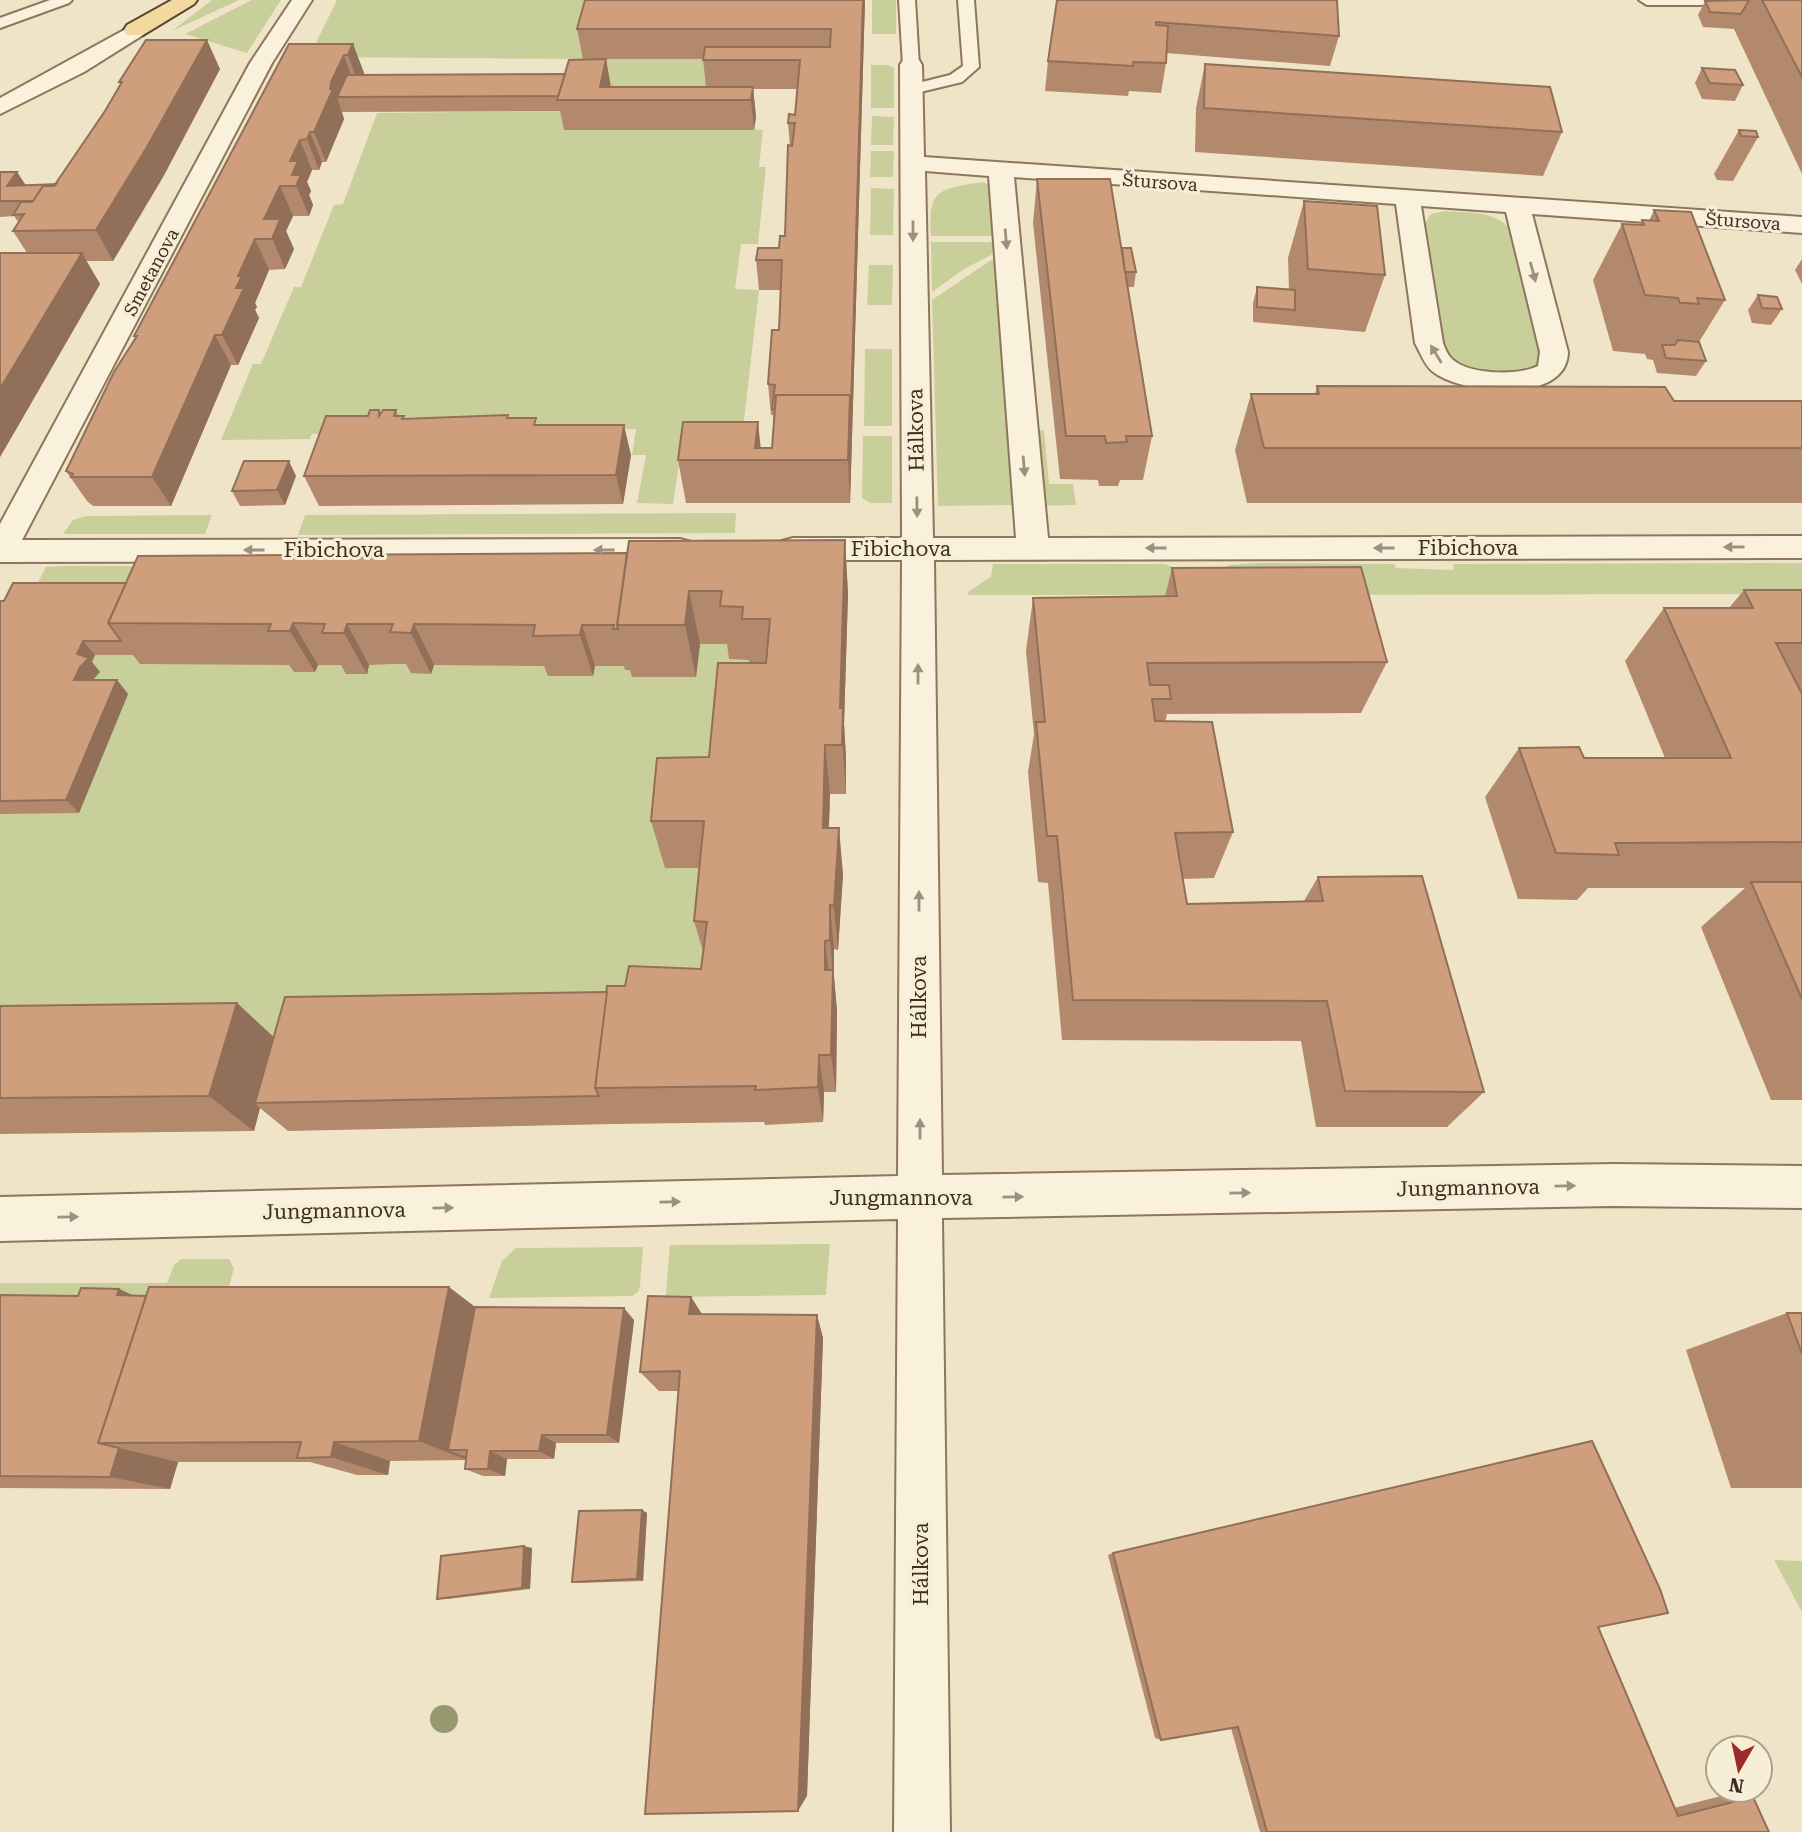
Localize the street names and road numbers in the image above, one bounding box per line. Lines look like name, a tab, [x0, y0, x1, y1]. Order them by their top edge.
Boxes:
street label: Štursova	[1122, 169, 1199, 195]
street label: Štursova	[1705, 208, 1782, 234]
street label: Smetanova	[119, 224, 183, 319]
street label: Hálkova	[903, 387, 929, 472]
street label: Fibichova	[1418, 536, 1519, 560]
street label: Fibichova	[851, 537, 952, 561]
street label: Fibichova	[284, 538, 385, 562]
street label: Hálkova	[907, 955, 931, 1039]
street label: Jungmannova	[1396, 1175, 1540, 1201]
street label: Jungmannova	[829, 1186, 973, 1210]
street label: Jungmannova	[262, 1198, 406, 1224]
street label: Hálkova	[909, 1522, 933, 1606]

